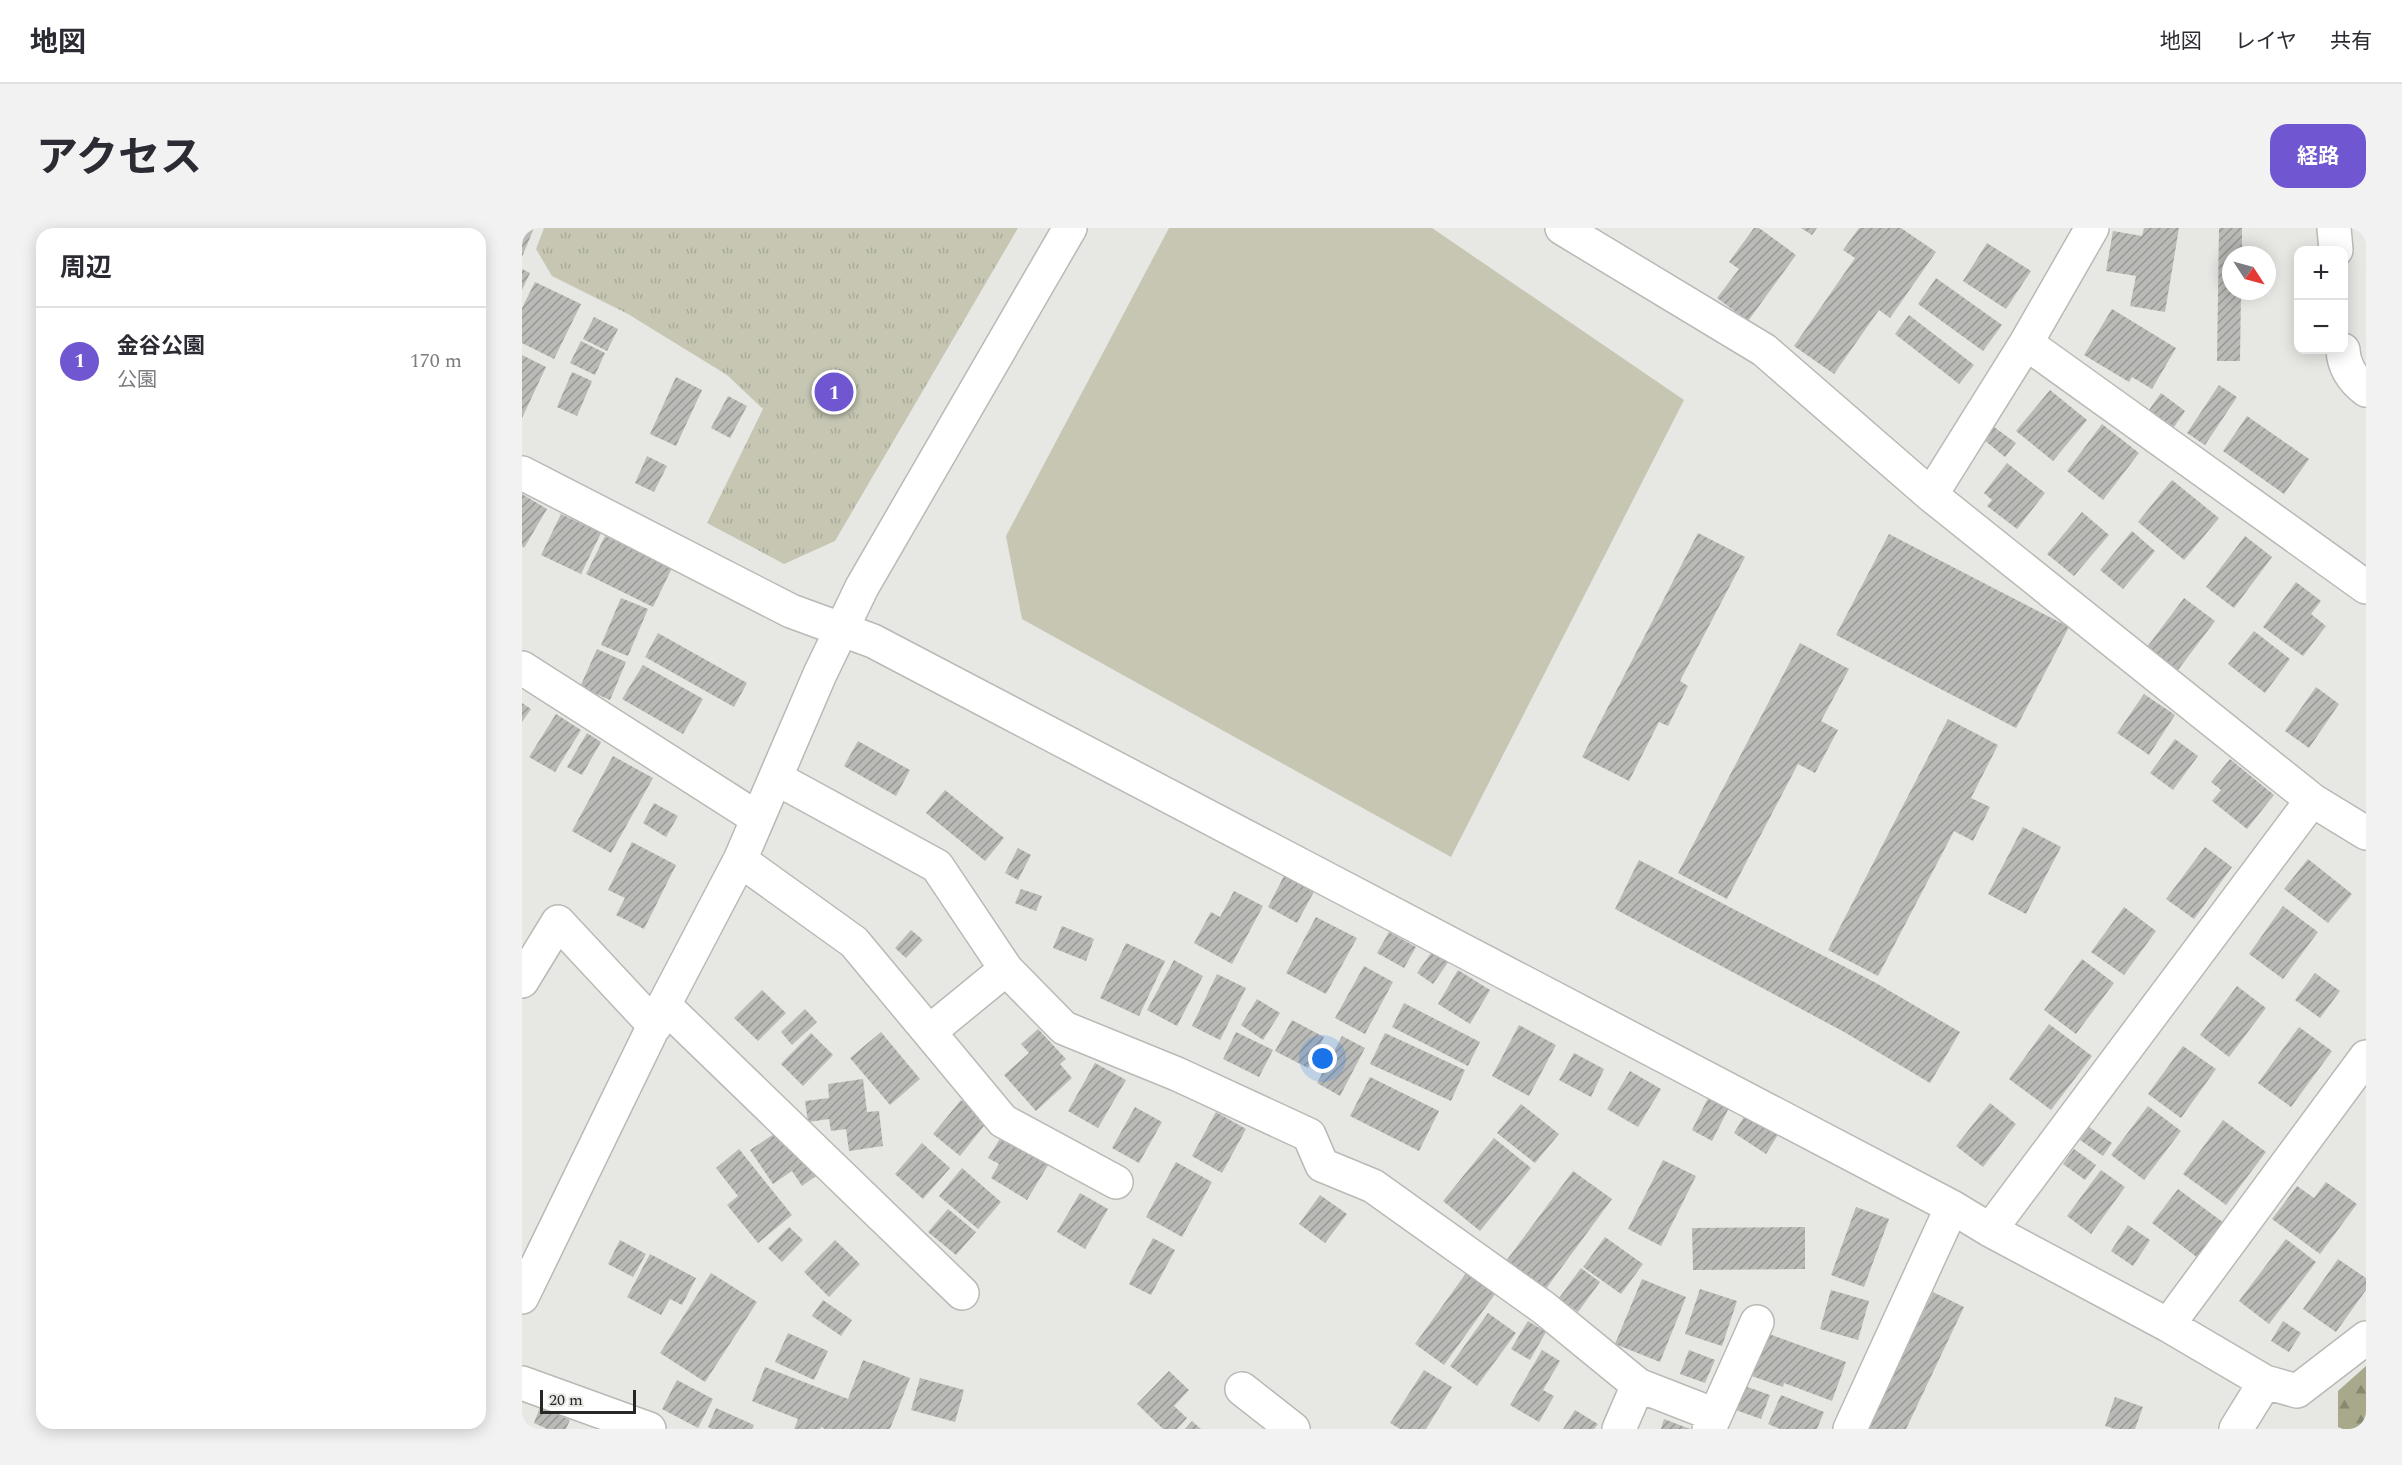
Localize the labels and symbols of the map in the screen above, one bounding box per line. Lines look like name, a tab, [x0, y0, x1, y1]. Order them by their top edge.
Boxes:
north arrow	[2222, 246, 2276, 300]
pin: 1	[814, 370, 854, 414]
your location	[1308, 1044, 1337, 1073]
scale bar	[540, 1387, 636, 1414]

